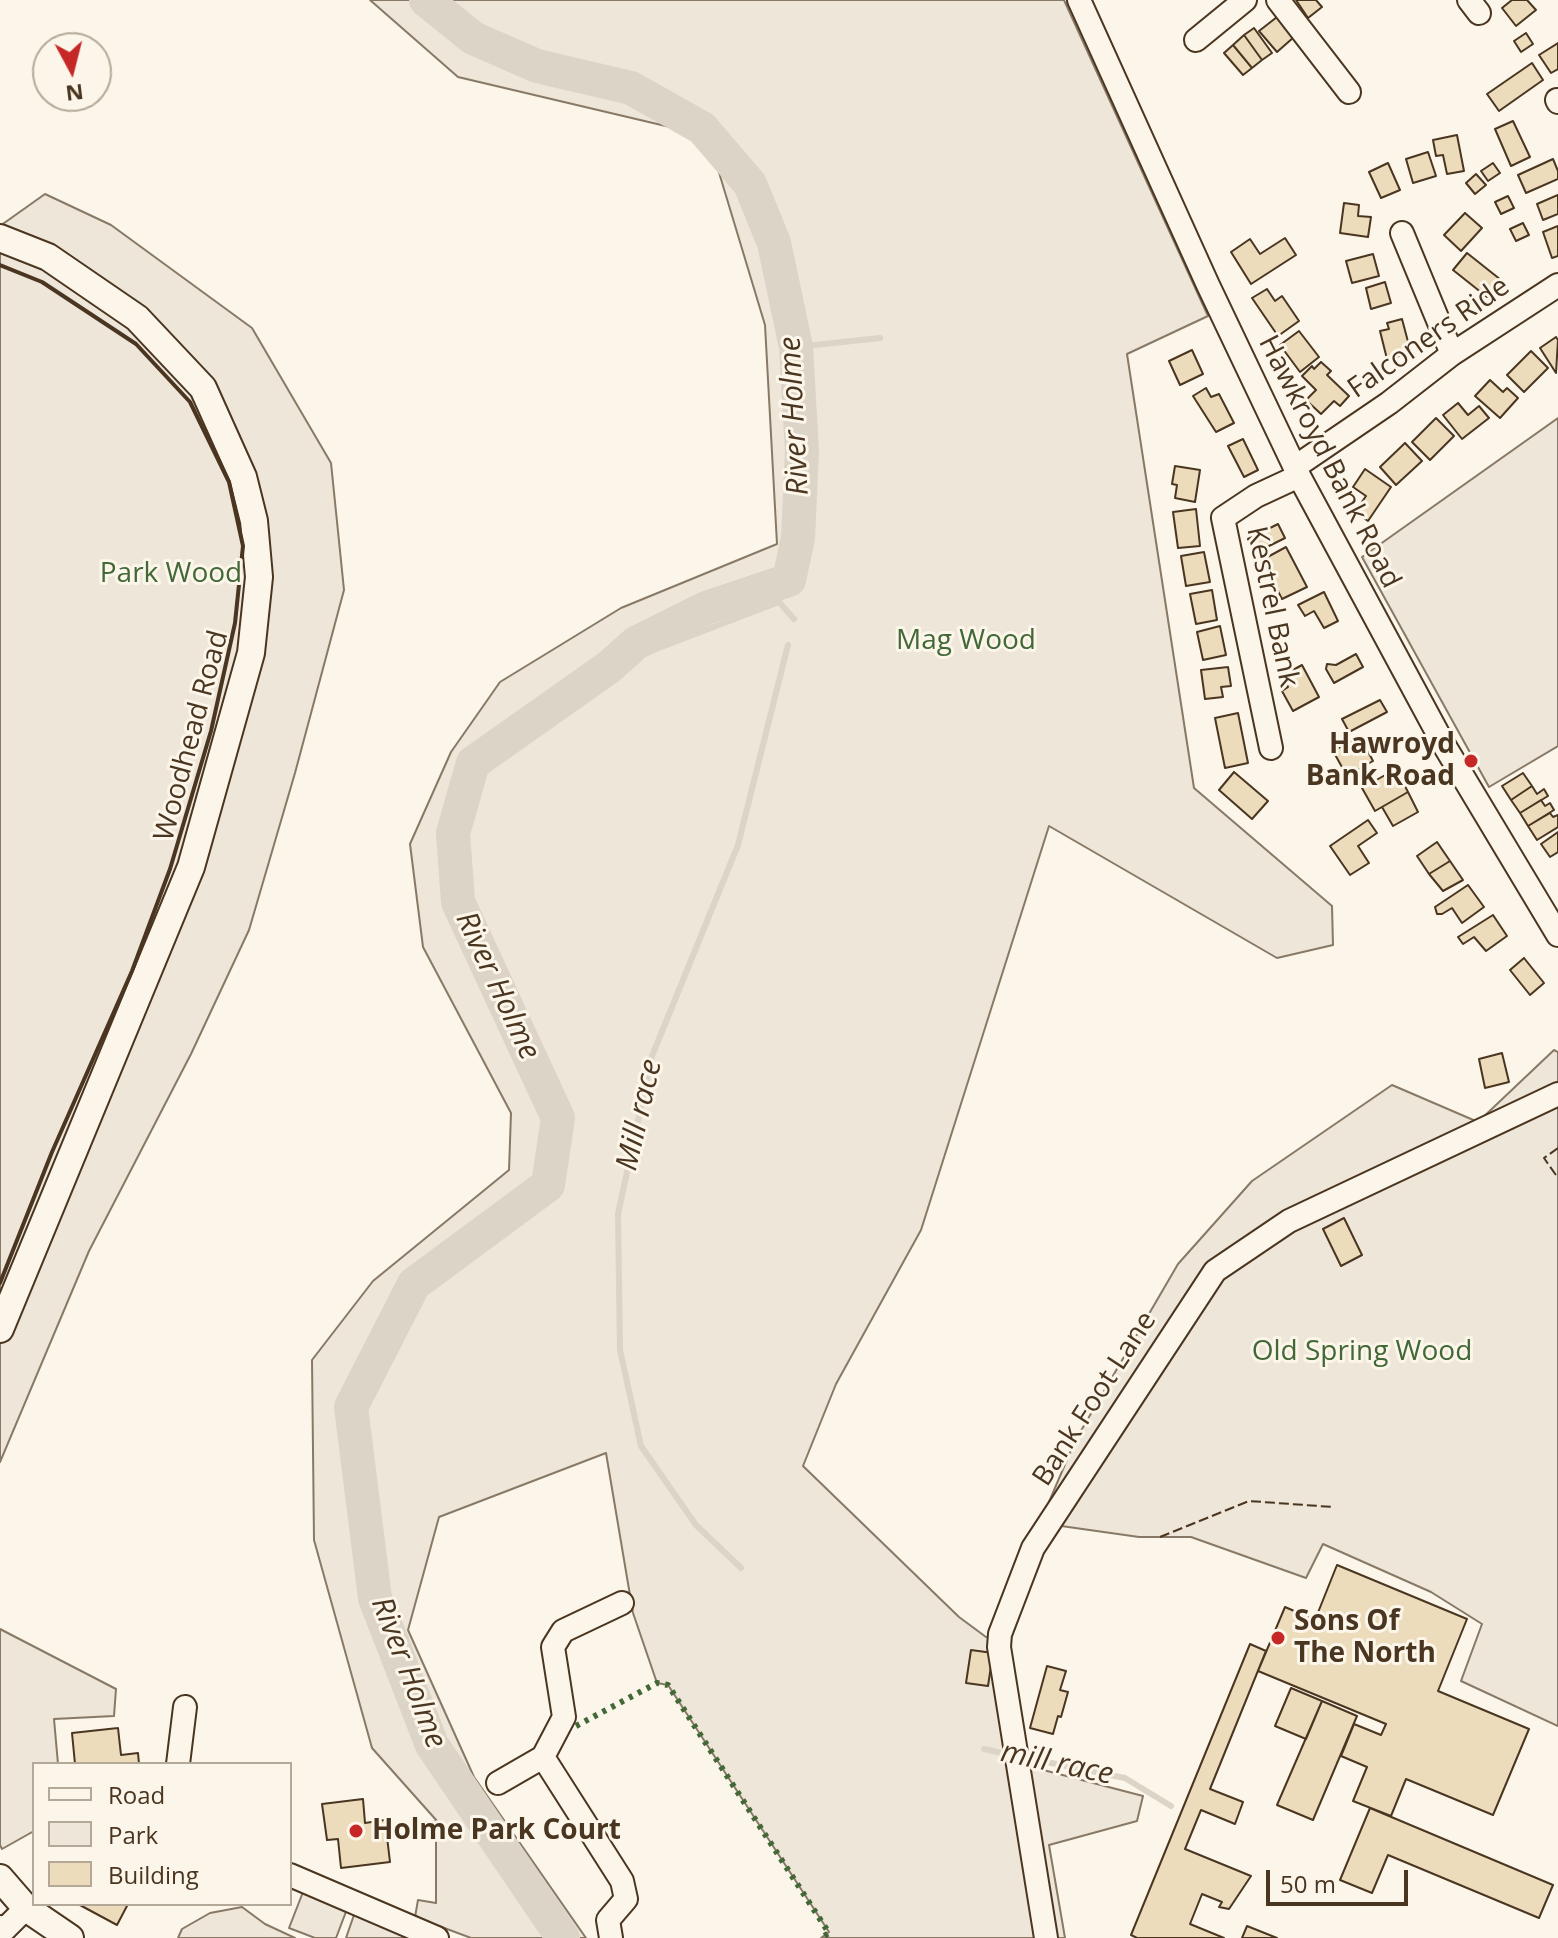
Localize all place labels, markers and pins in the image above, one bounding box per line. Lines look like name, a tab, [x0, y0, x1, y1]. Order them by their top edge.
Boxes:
place label: Hawroyd Bank Road	[1306, 728, 1455, 794]
marker: Hawroyd Bank Road	[1462, 752, 1480, 770]
place label: Sons Of The North	[1294, 1605, 1436, 1671]
marker: Sons Of The North	[1269, 1629, 1287, 1647]
place label: Holme Park Court	[372, 1814, 621, 1848]
marker: Holme Park Court	[347, 1822, 365, 1840]

